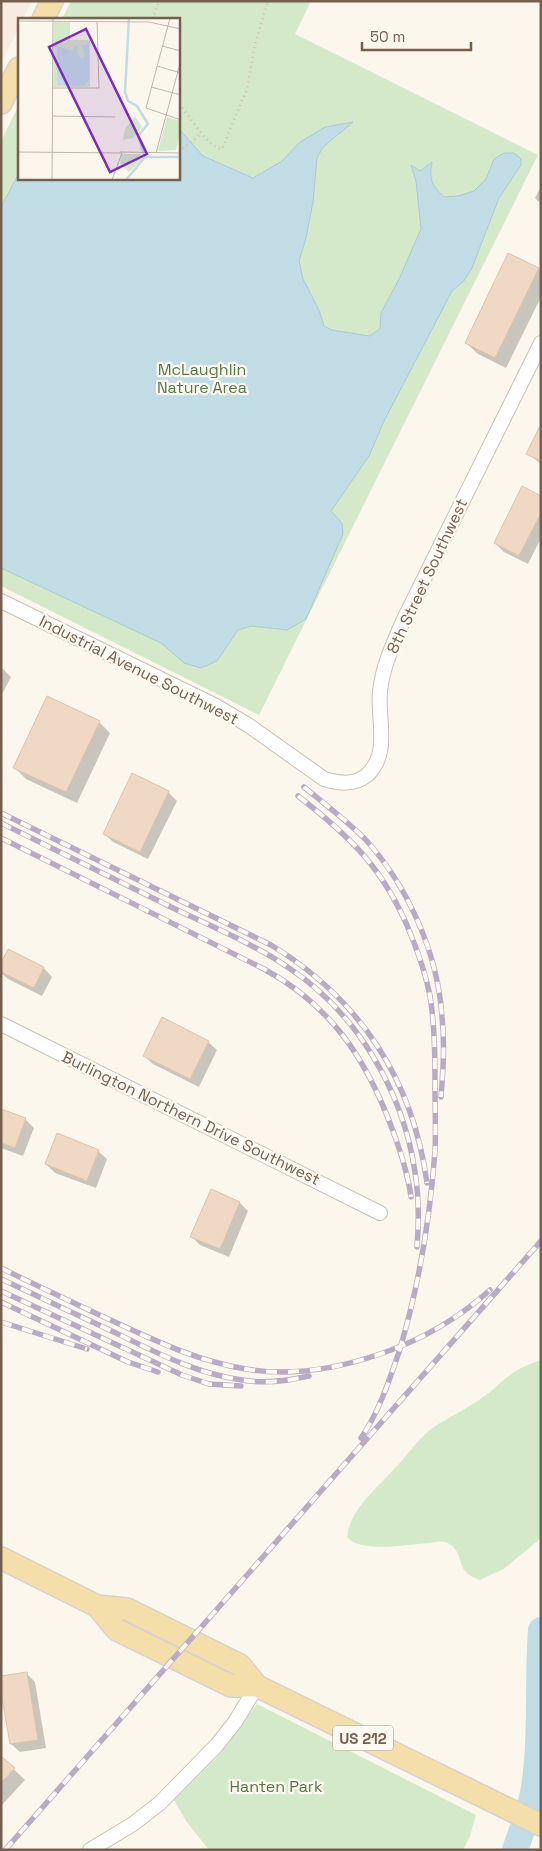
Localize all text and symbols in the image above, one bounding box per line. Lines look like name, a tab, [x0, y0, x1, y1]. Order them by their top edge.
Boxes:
inset map	[18, 18, 180, 180]
scale bar	[362, 20, 471, 52]
text: 50 m	[370, 27, 405, 46]
park label: McLaughlin Nature Area	[157, 359, 247, 398]
street label: 8th Street Southwest	[382, 495, 472, 657]
street label: Industrial Avenue Southwest	[36, 610, 242, 730]
street label: Burlington Northern Drive Southwest	[58, 1046, 324, 1190]
road number: US 212	[333, 1726, 393, 1750]
park label: Hanten Park	[229, 1776, 323, 1797]

